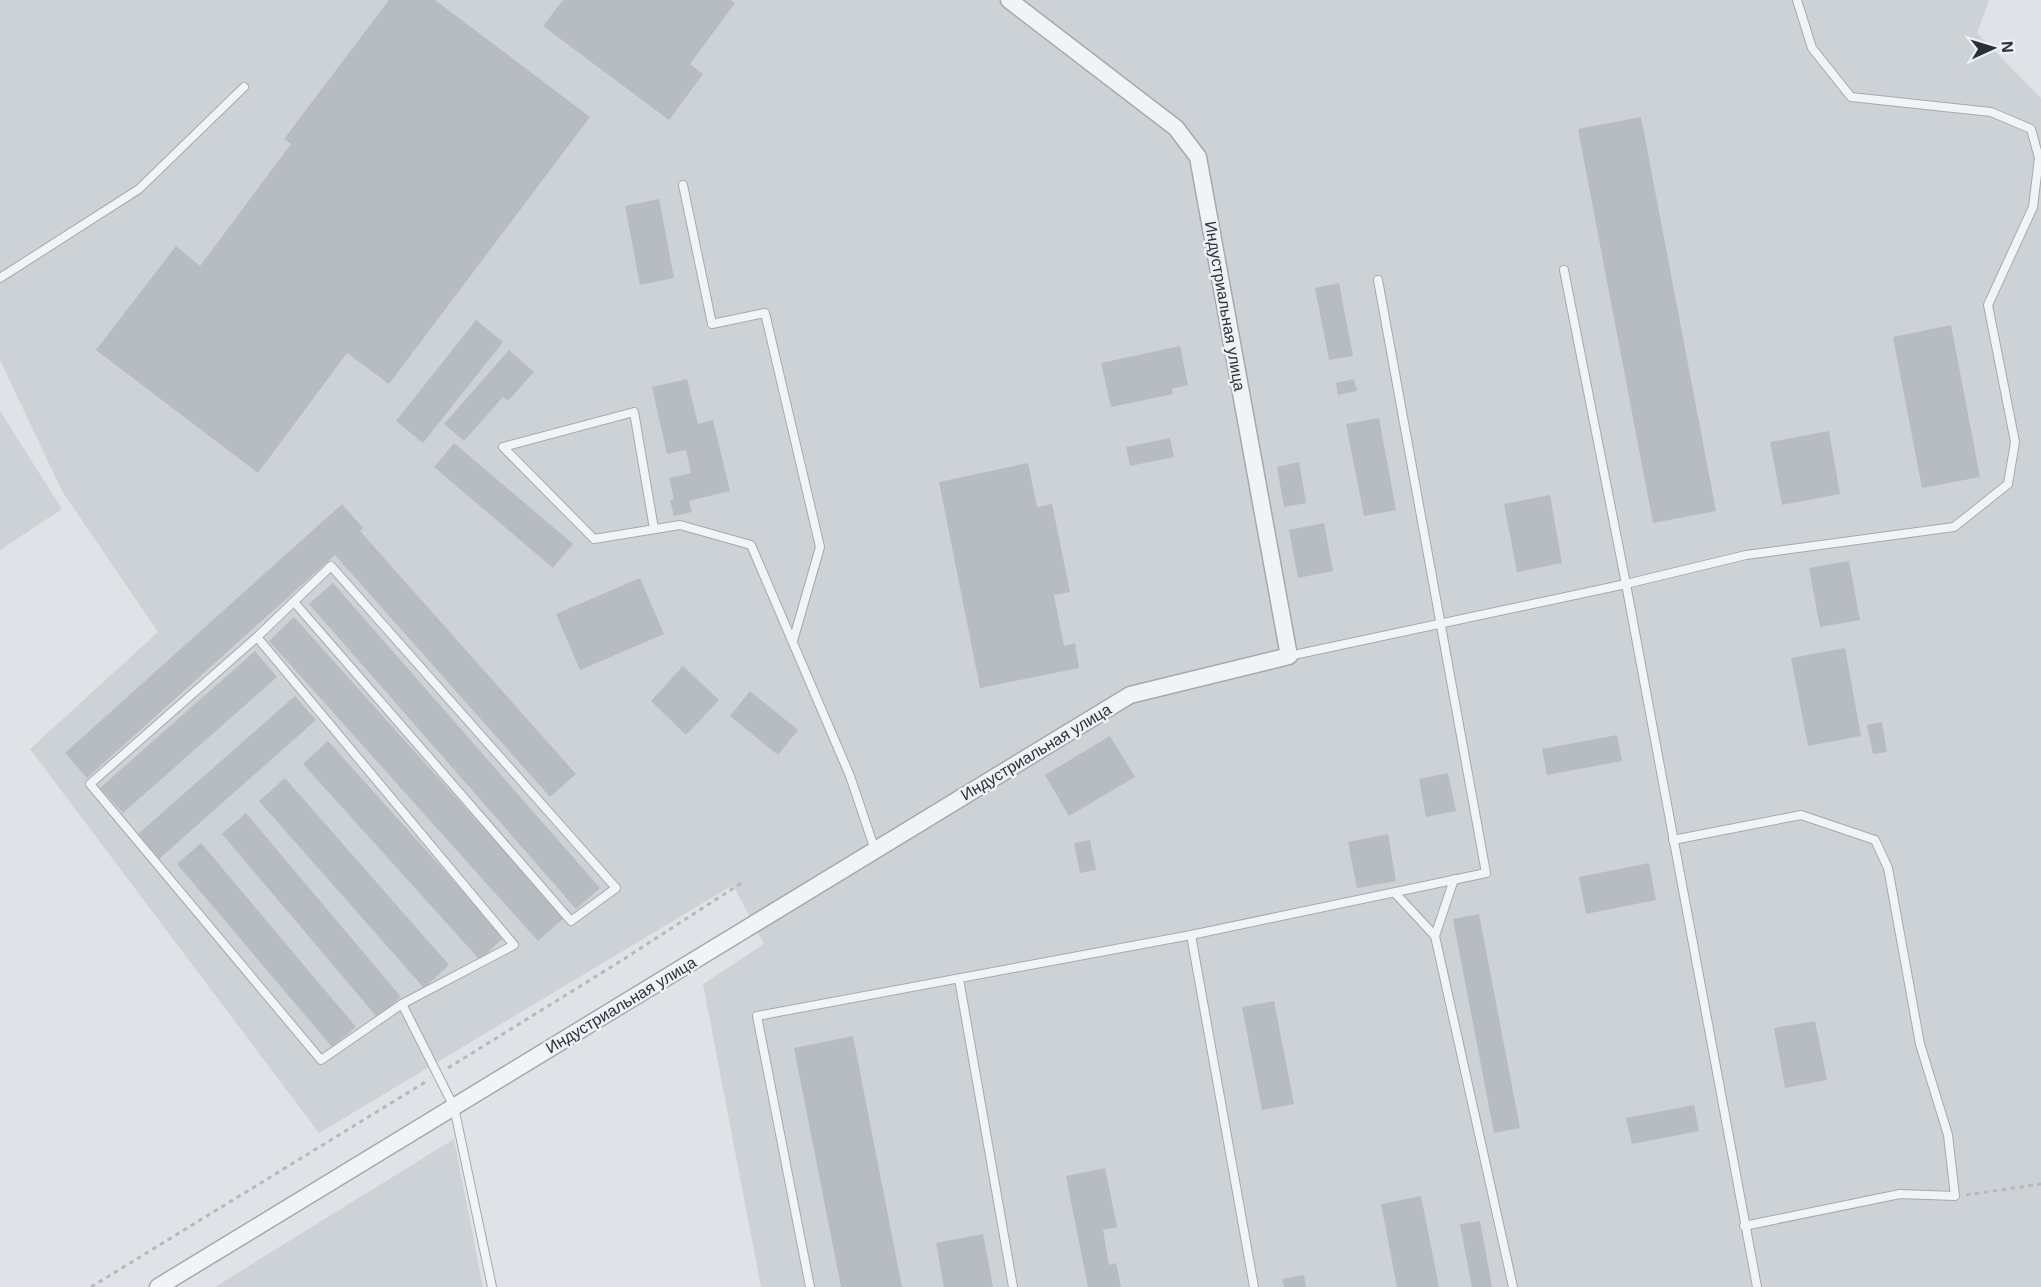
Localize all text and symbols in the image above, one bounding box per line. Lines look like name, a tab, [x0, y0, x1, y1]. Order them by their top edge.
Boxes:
north arrow	[1963, 18, 2023, 78]
text: N	[1999, 41, 2016, 53]
street label: Индустриальная улица	[1202, 220, 1248, 392]
street label: Индустриальная улица	[958, 700, 1114, 804]
street label: Индустриальная улица	[543, 953, 699, 1057]

